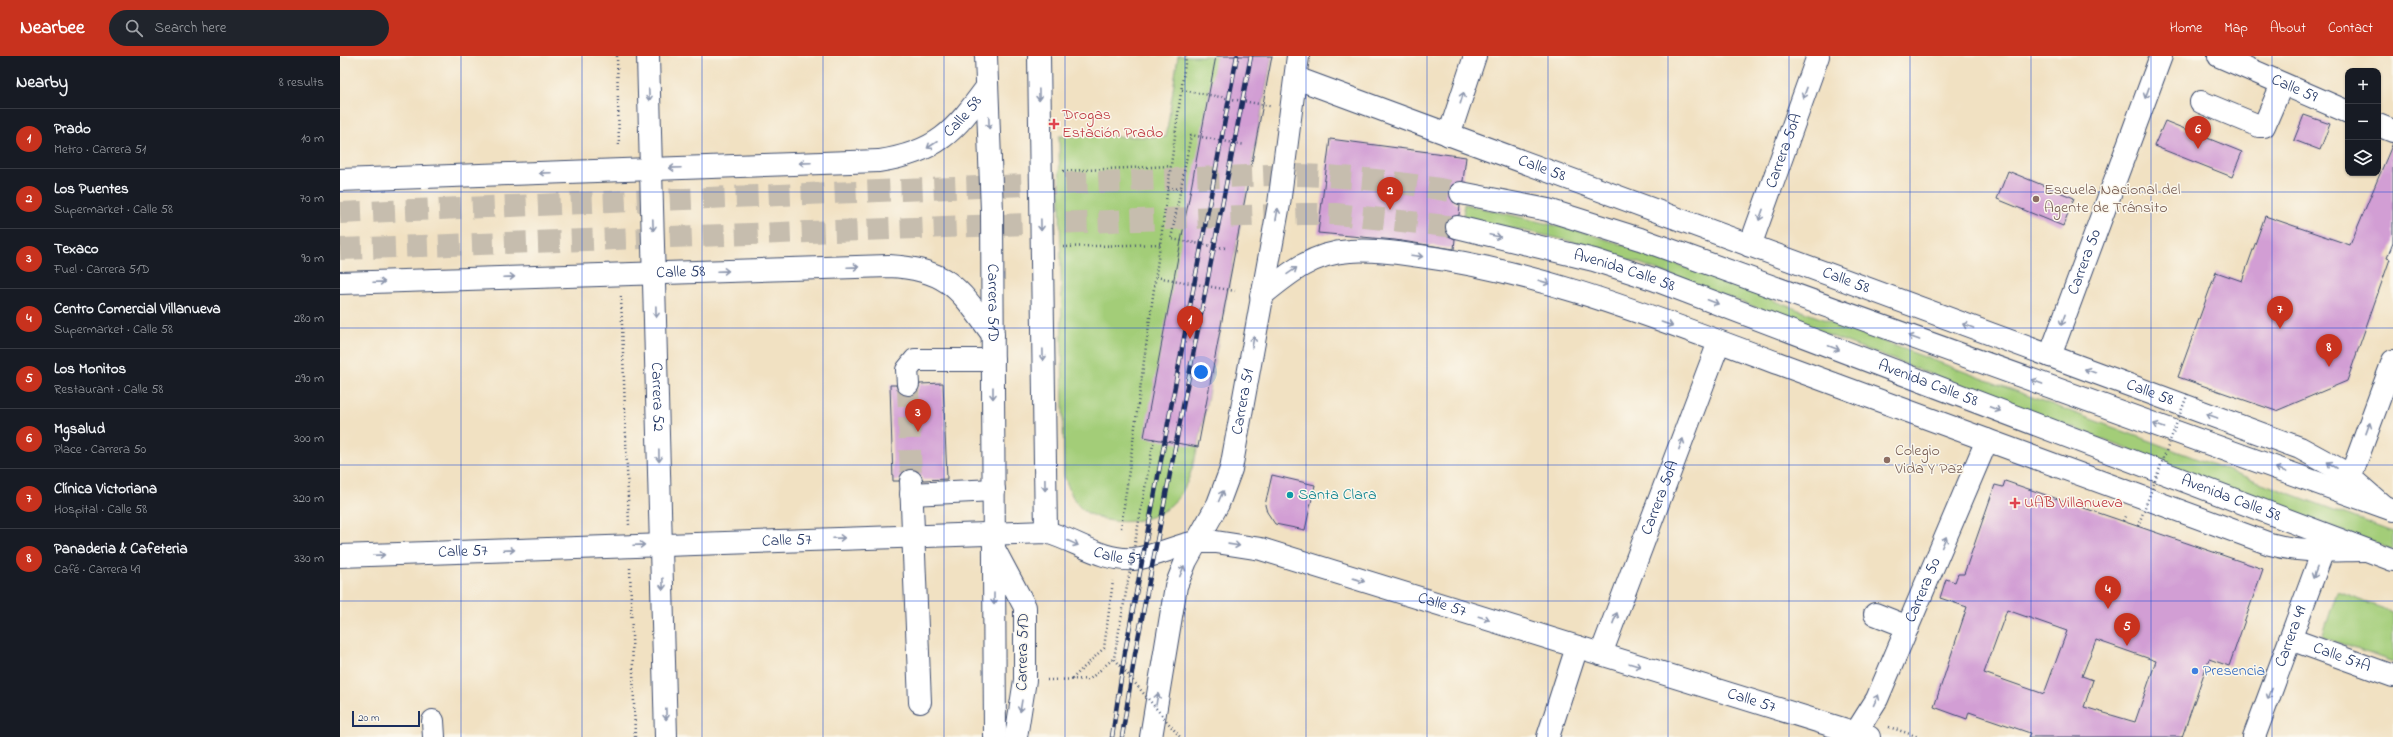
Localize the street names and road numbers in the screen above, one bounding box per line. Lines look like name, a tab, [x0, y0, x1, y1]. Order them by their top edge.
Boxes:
street label: Calle 59	[2267, 68, 2321, 109]
street label: Calle 58	[938, 91, 988, 144]
street label: Carrera 50A	[1760, 110, 1809, 192]
street label: Calle 58	[1515, 149, 1569, 188]
street label: Carrera 50	[2062, 226, 2108, 298]
street label: Avenida Calle 58	[1571, 244, 1679, 298]
street label: Calle 58	[656, 260, 706, 285]
street label: Calle 58	[1819, 261, 1873, 300]
street label: Carrera 51D	[980, 264, 1005, 342]
street label: Avenida Calle 58	[1874, 353, 1981, 413]
street label: Carrera 52	[644, 362, 670, 432]
street label: Carrera 51	[1225, 367, 1261, 437]
street label: Calle 58	[2123, 373, 2177, 412]
street label: Carrera 50A	[1635, 457, 1685, 539]
street label: Avenida Calle 58	[2177, 469, 2284, 528]
street label: Calle 57	[761, 528, 812, 554]
street label: Calle 57	[438, 539, 489, 565]
street label: Calle 57	[1090, 540, 1145, 571]
street label: Carrera 50	[1899, 554, 1948, 626]
street label: Calle 57	[1415, 586, 1470, 624]
street label: Carrera 49	[2269, 603, 2313, 671]
street label: Carrera 51D	[1010, 613, 1036, 691]
street label: Calle 57A	[2310, 636, 2374, 679]
street label: Calle 57	[1724, 682, 1779, 720]

